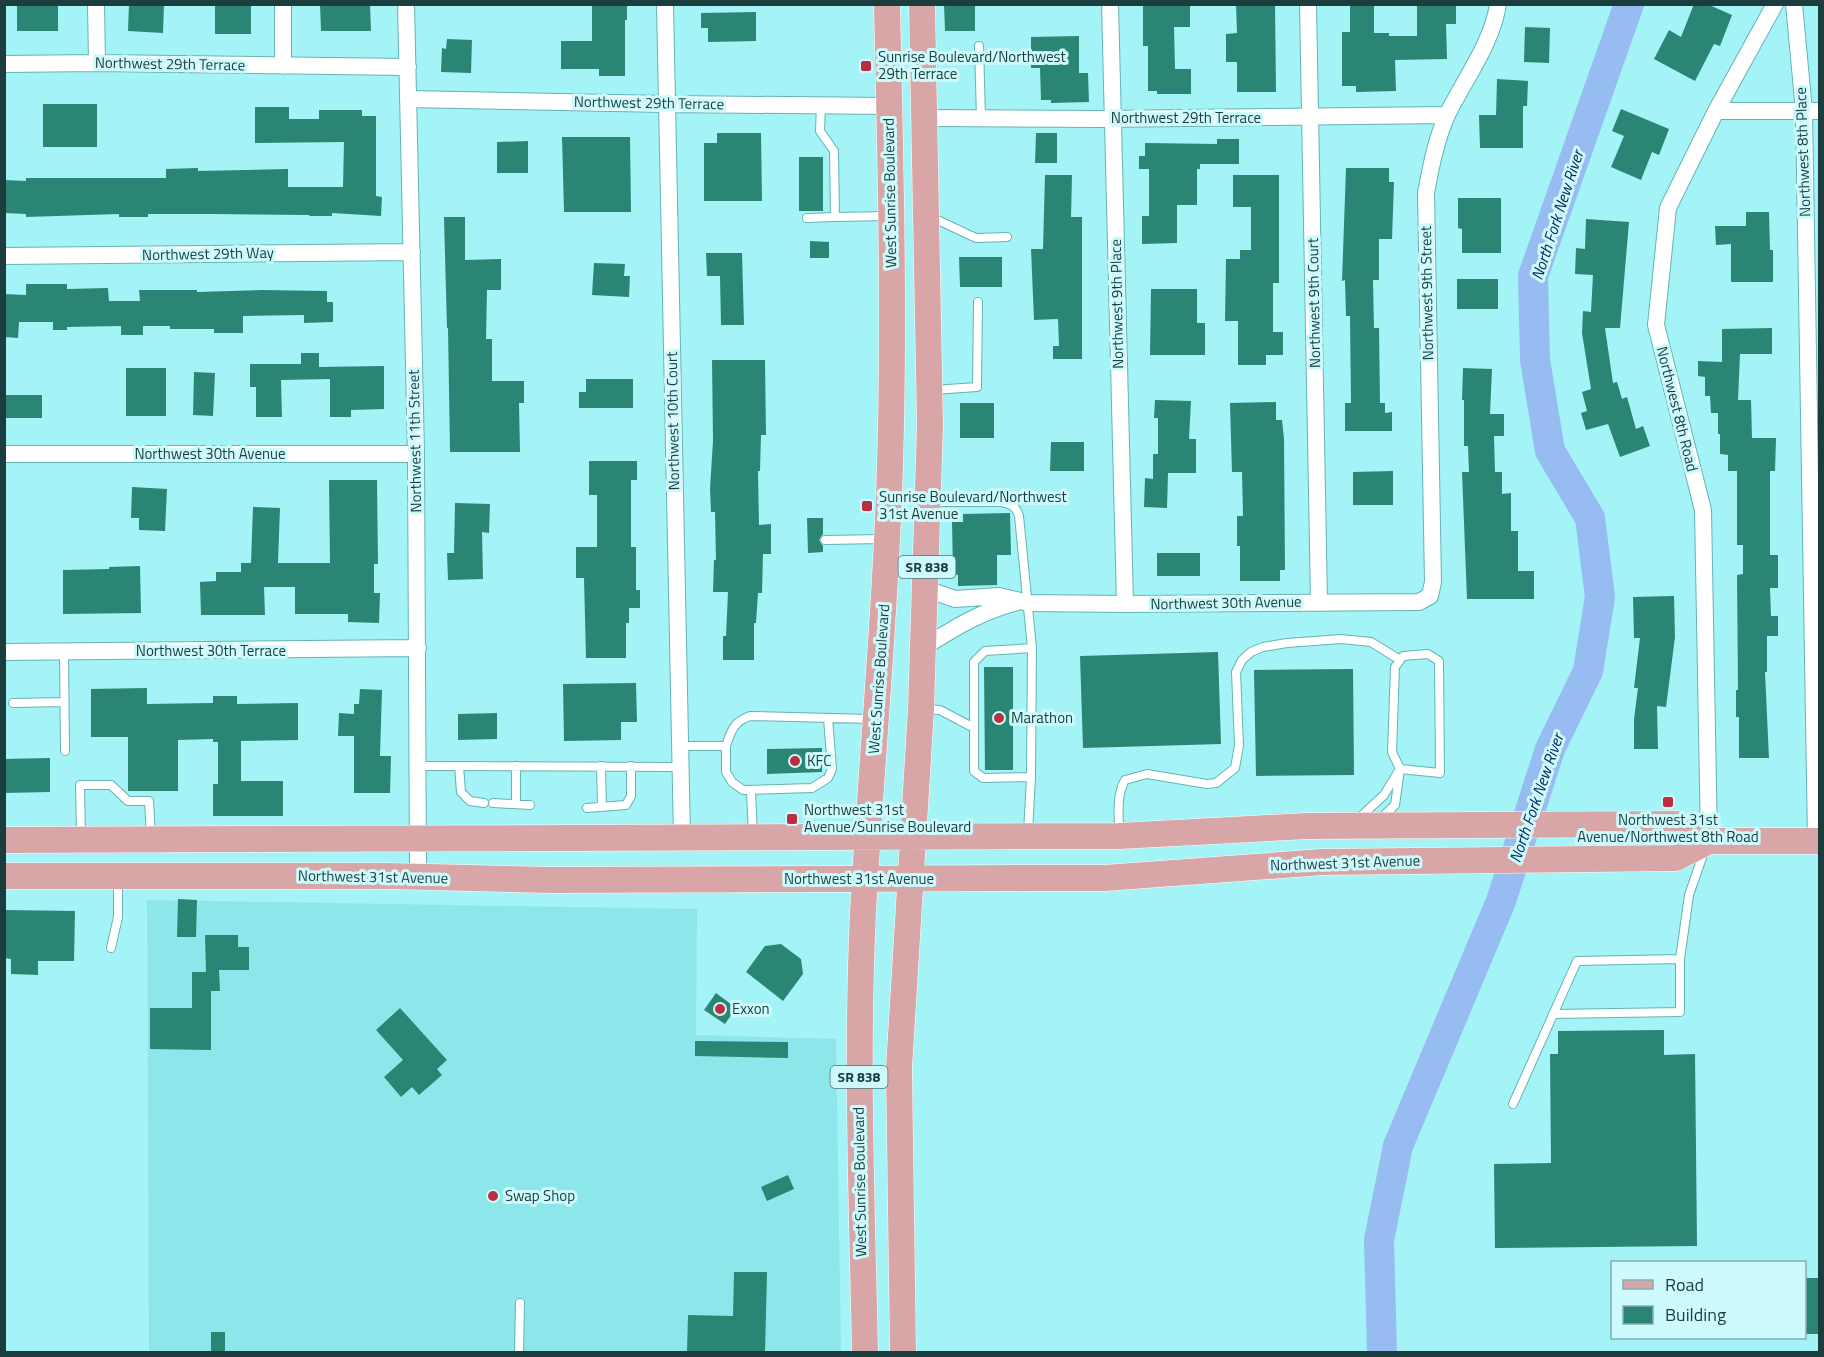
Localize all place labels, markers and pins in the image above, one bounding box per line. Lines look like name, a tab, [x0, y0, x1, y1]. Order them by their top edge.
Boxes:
place label: Sunrise Boulevard/Northwest 29th Terrace	[878, 45, 1067, 85]
marker: Sunrise Boulevard/Northwest 29th Terrace	[859, 59, 873, 73]
place label: Sunrise Boulevard/Northwest 31st Avenue	[879, 485, 1068, 525]
marker: Sunrise Boulevard/Northwest 31st Avenue	[860, 499, 874, 513]
place label: Marathon	[1011, 706, 1073, 729]
marker: Marathon	[992, 711, 1006, 725]
place label: KFC	[807, 749, 831, 772]
marker: KFC	[788, 754, 802, 768]
marker: Northwest 31st Avenue/Northwest 8th Road	[1661, 795, 1675, 809]
place label: Northwest 31st Avenue/Sunrise Boulevard	[804, 798, 971, 838]
place label: Northwest 31st Avenue/Northwest 8th Road	[1577, 808, 1759, 848]
marker: Northwest 31st Avenue/Sunrise Boulevard	[785, 812, 799, 826]
place label: Exxon	[732, 997, 770, 1020]
marker: Exxon	[713, 1002, 727, 1016]
place label: Swap Shop	[505, 1184, 575, 1207]
marker: Swap Shop	[486, 1189, 500, 1203]

